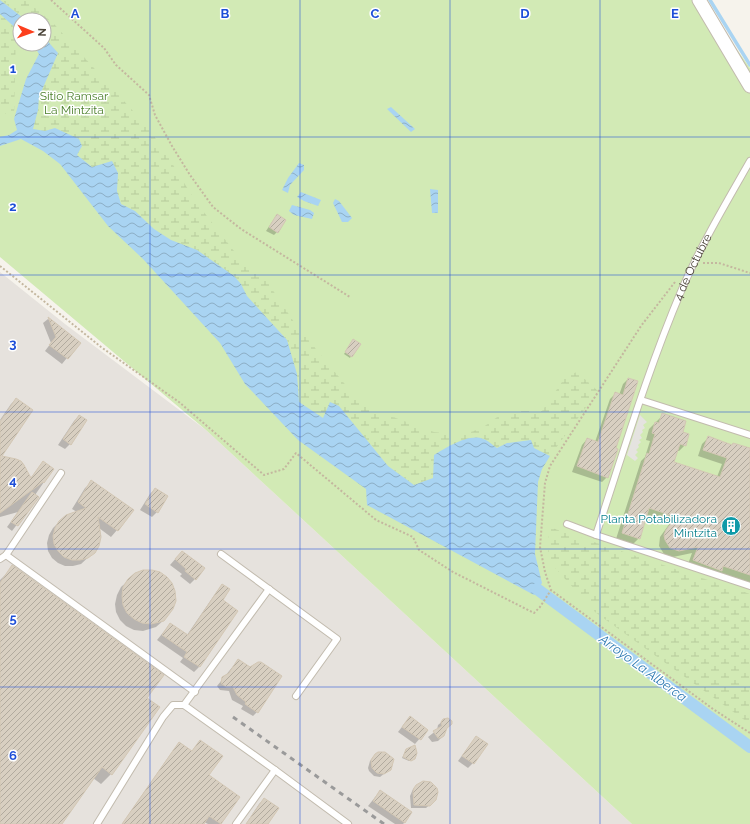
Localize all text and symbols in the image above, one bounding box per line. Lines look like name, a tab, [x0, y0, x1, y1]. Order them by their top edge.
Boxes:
text: A	[71, 6, 80, 21]
text: B	[221, 6, 230, 21]
text: C	[371, 6, 380, 21]
text: D	[520, 6, 530, 21]
text: E	[671, 6, 679, 21]
north arrow	[12, 12, 52, 52]
text: N	[35, 28, 48, 37]
text: 1	[10, 61, 17, 76]
park label: Sitio Ramsar La Mintzita	[40, 89, 109, 117]
text: 2	[9, 199, 17, 214]
street label: 4 de Octubre	[671, 231, 715, 303]
text: 3	[9, 336, 17, 351]
text: 4	[9, 473, 17, 488]
place label: Planta Potabilizadora Mintzita	[601, 512, 717, 540]
building icon: Planta Potabilizadora Mintzita	[720, 515, 742, 537]
text: 5	[9, 611, 17, 626]
water label: Arroyo La Alberca	[596, 631, 690, 705]
text: 6	[9, 748, 17, 763]

